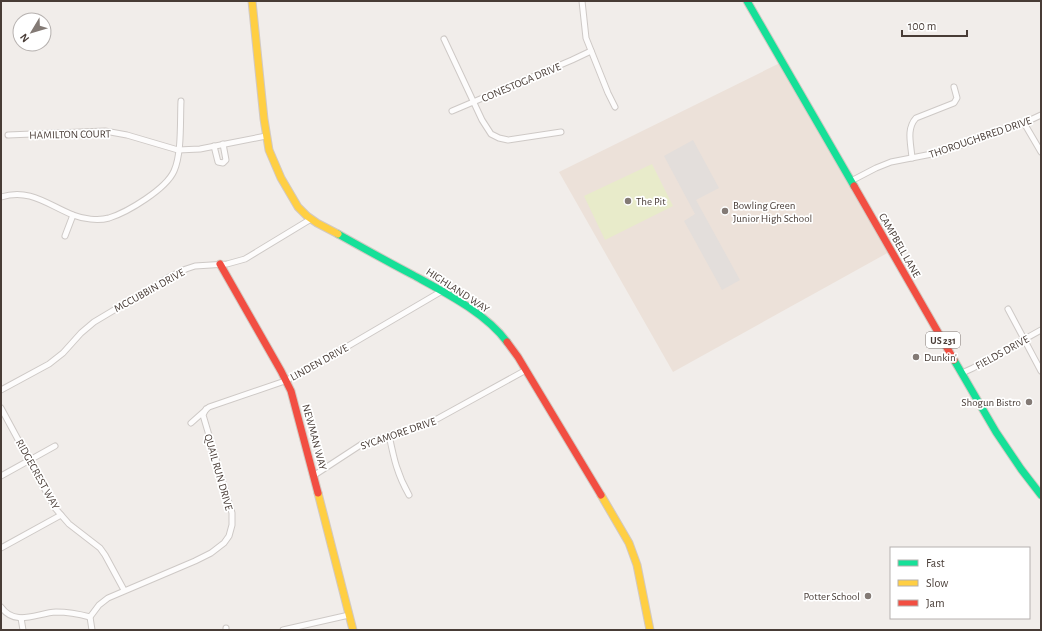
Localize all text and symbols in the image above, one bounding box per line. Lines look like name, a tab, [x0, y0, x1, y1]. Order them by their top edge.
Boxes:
north arrow	[12, 12, 52, 52]
scale bar	[902, 12, 967, 38]
text: 100 m	[908, 20, 936, 32]
text: N	[18, 31, 31, 44]
street label: CONESTOGA DRIVE	[480, 61, 563, 104]
street label: THOROUGHBRED DRIVE	[928, 115, 1033, 160]
street label: HAMILTON COURT	[29, 128, 111, 141]
marker: The Pit	[623, 196, 633, 206]
place label: The Pit	[636, 196, 666, 207]
place label: Bowling Green Junior High School	[733, 200, 812, 224]
marker: Bowling Green Junior High School	[720, 206, 730, 216]
street label: CAMPBELL LANE	[877, 211, 923, 280]
street label: MCCUBBIN DRIVE	[112, 266, 187, 314]
street label: HIGHLAND WAY	[424, 266, 491, 315]
road number: US 231	[926, 332, 960, 348]
street label: FIELDS DRIVE	[974, 333, 1031, 372]
street label: LINDEN DRIVE	[288, 342, 351, 383]
marker: Dunkin'	[911, 352, 921, 362]
place label: Dunkin'	[924, 352, 957, 363]
place label: Shogun Bistro	[961, 397, 1021, 408]
marker: Shogun Bistro	[1024, 397, 1034, 407]
street label: NEWMAN WAY	[300, 403, 329, 472]
street label: SYCAMORE DRIVE	[359, 415, 438, 452]
street label: QUAIL RUN DRIVE	[202, 433, 235, 512]
street label: RIDGECREST WAY	[14, 437, 61, 511]
legend	[890, 547, 1030, 619]
text: Fast	[926, 557, 945, 569]
text: Slow	[926, 577, 948, 589]
place label: Potter School	[804, 591, 860, 602]
marker: Potter School	[863, 591, 873, 601]
text: Jam	[926, 597, 945, 609]

